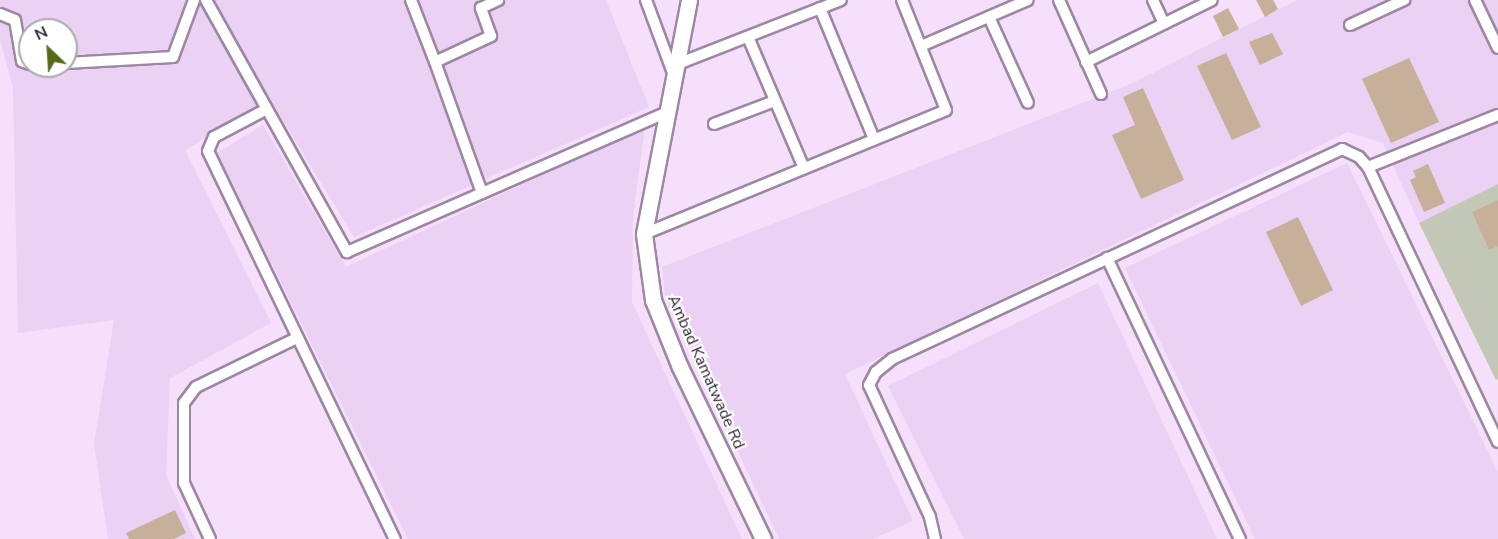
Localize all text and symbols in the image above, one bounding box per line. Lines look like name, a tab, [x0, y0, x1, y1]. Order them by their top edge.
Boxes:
north arrow	[18, 18, 78, 78]
text: N	[31, 21, 51, 46]
street label: Ambad Kamatwade Rd	[663, 292, 749, 452]

